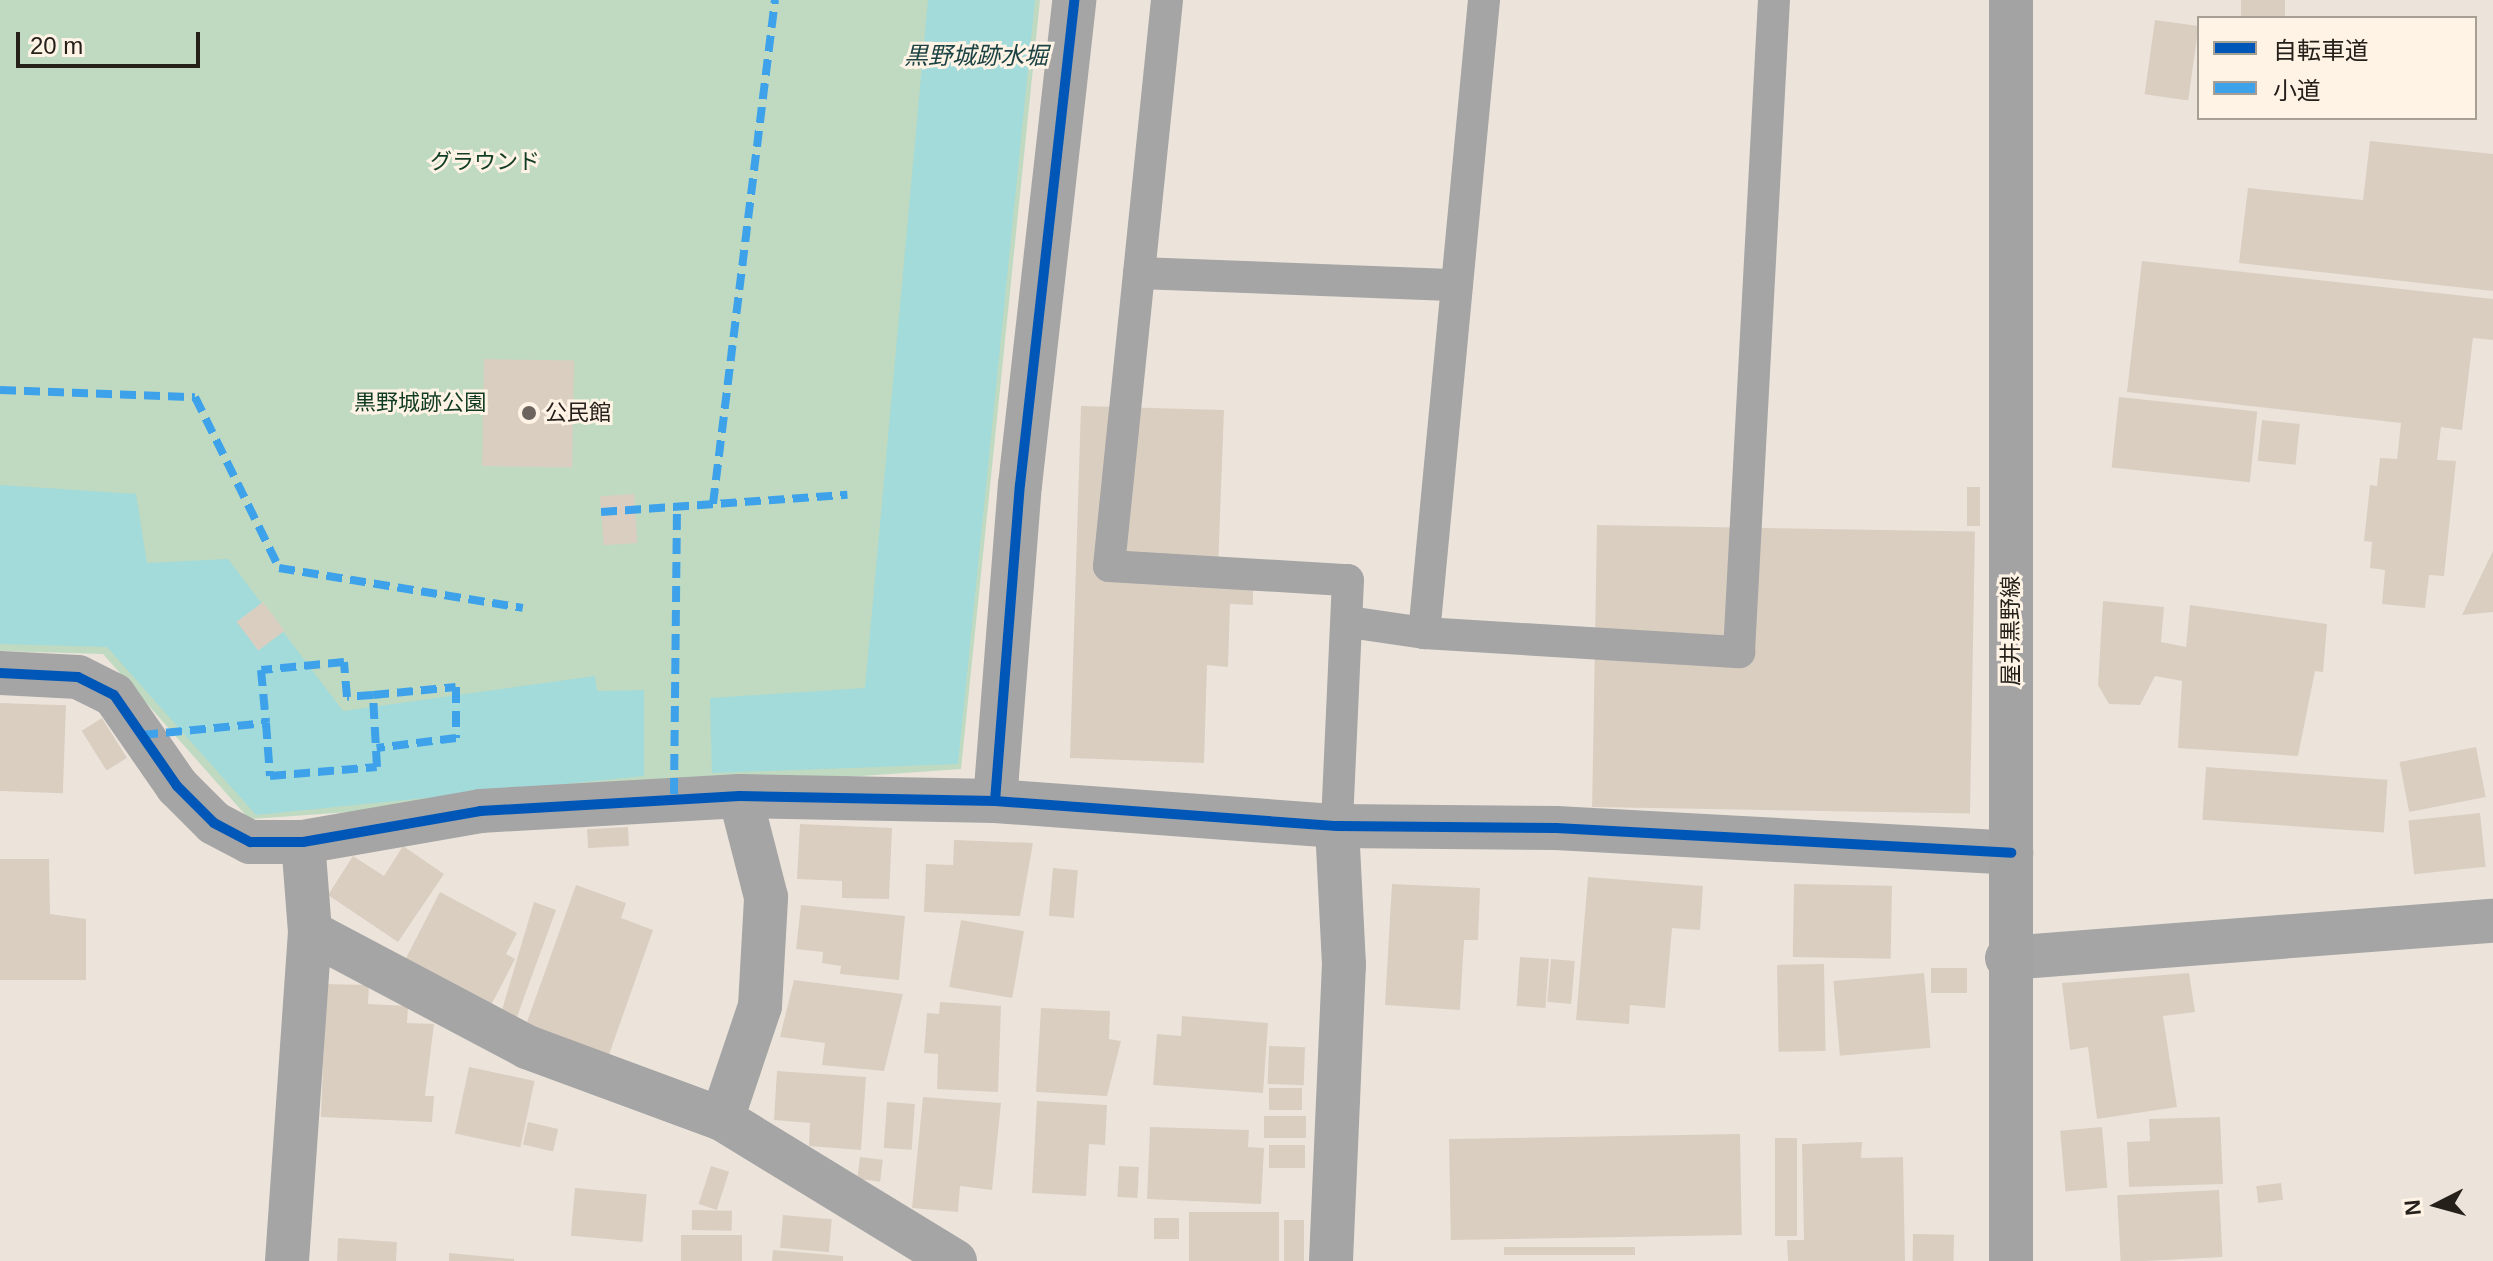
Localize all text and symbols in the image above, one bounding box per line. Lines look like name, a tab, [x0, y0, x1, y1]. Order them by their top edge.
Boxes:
scale bar	[20, 16, 204, 66]
legend	[2197, 16, 2477, 120]
text: 20 m	[30, 32, 83, 59]
text: 自転車道	[2273, 37, 2369, 64]
water label: 黒野城跡水堀	[904, 42, 1048, 70]
text: 小道	[2273, 77, 2321, 104]
park label: グラウンド	[430, 149, 540, 175]
park label: 黒野城跡公園	[354, 390, 486, 416]
place label: 公民館	[545, 400, 611, 426]
marker: 公民館	[520, 404, 538, 422]
street label: 屋井黒野線	[1998, 576, 2024, 686]
north arrow	[2397, 1165, 2477, 1245]
text: N	[2399, 1198, 2426, 1217]

